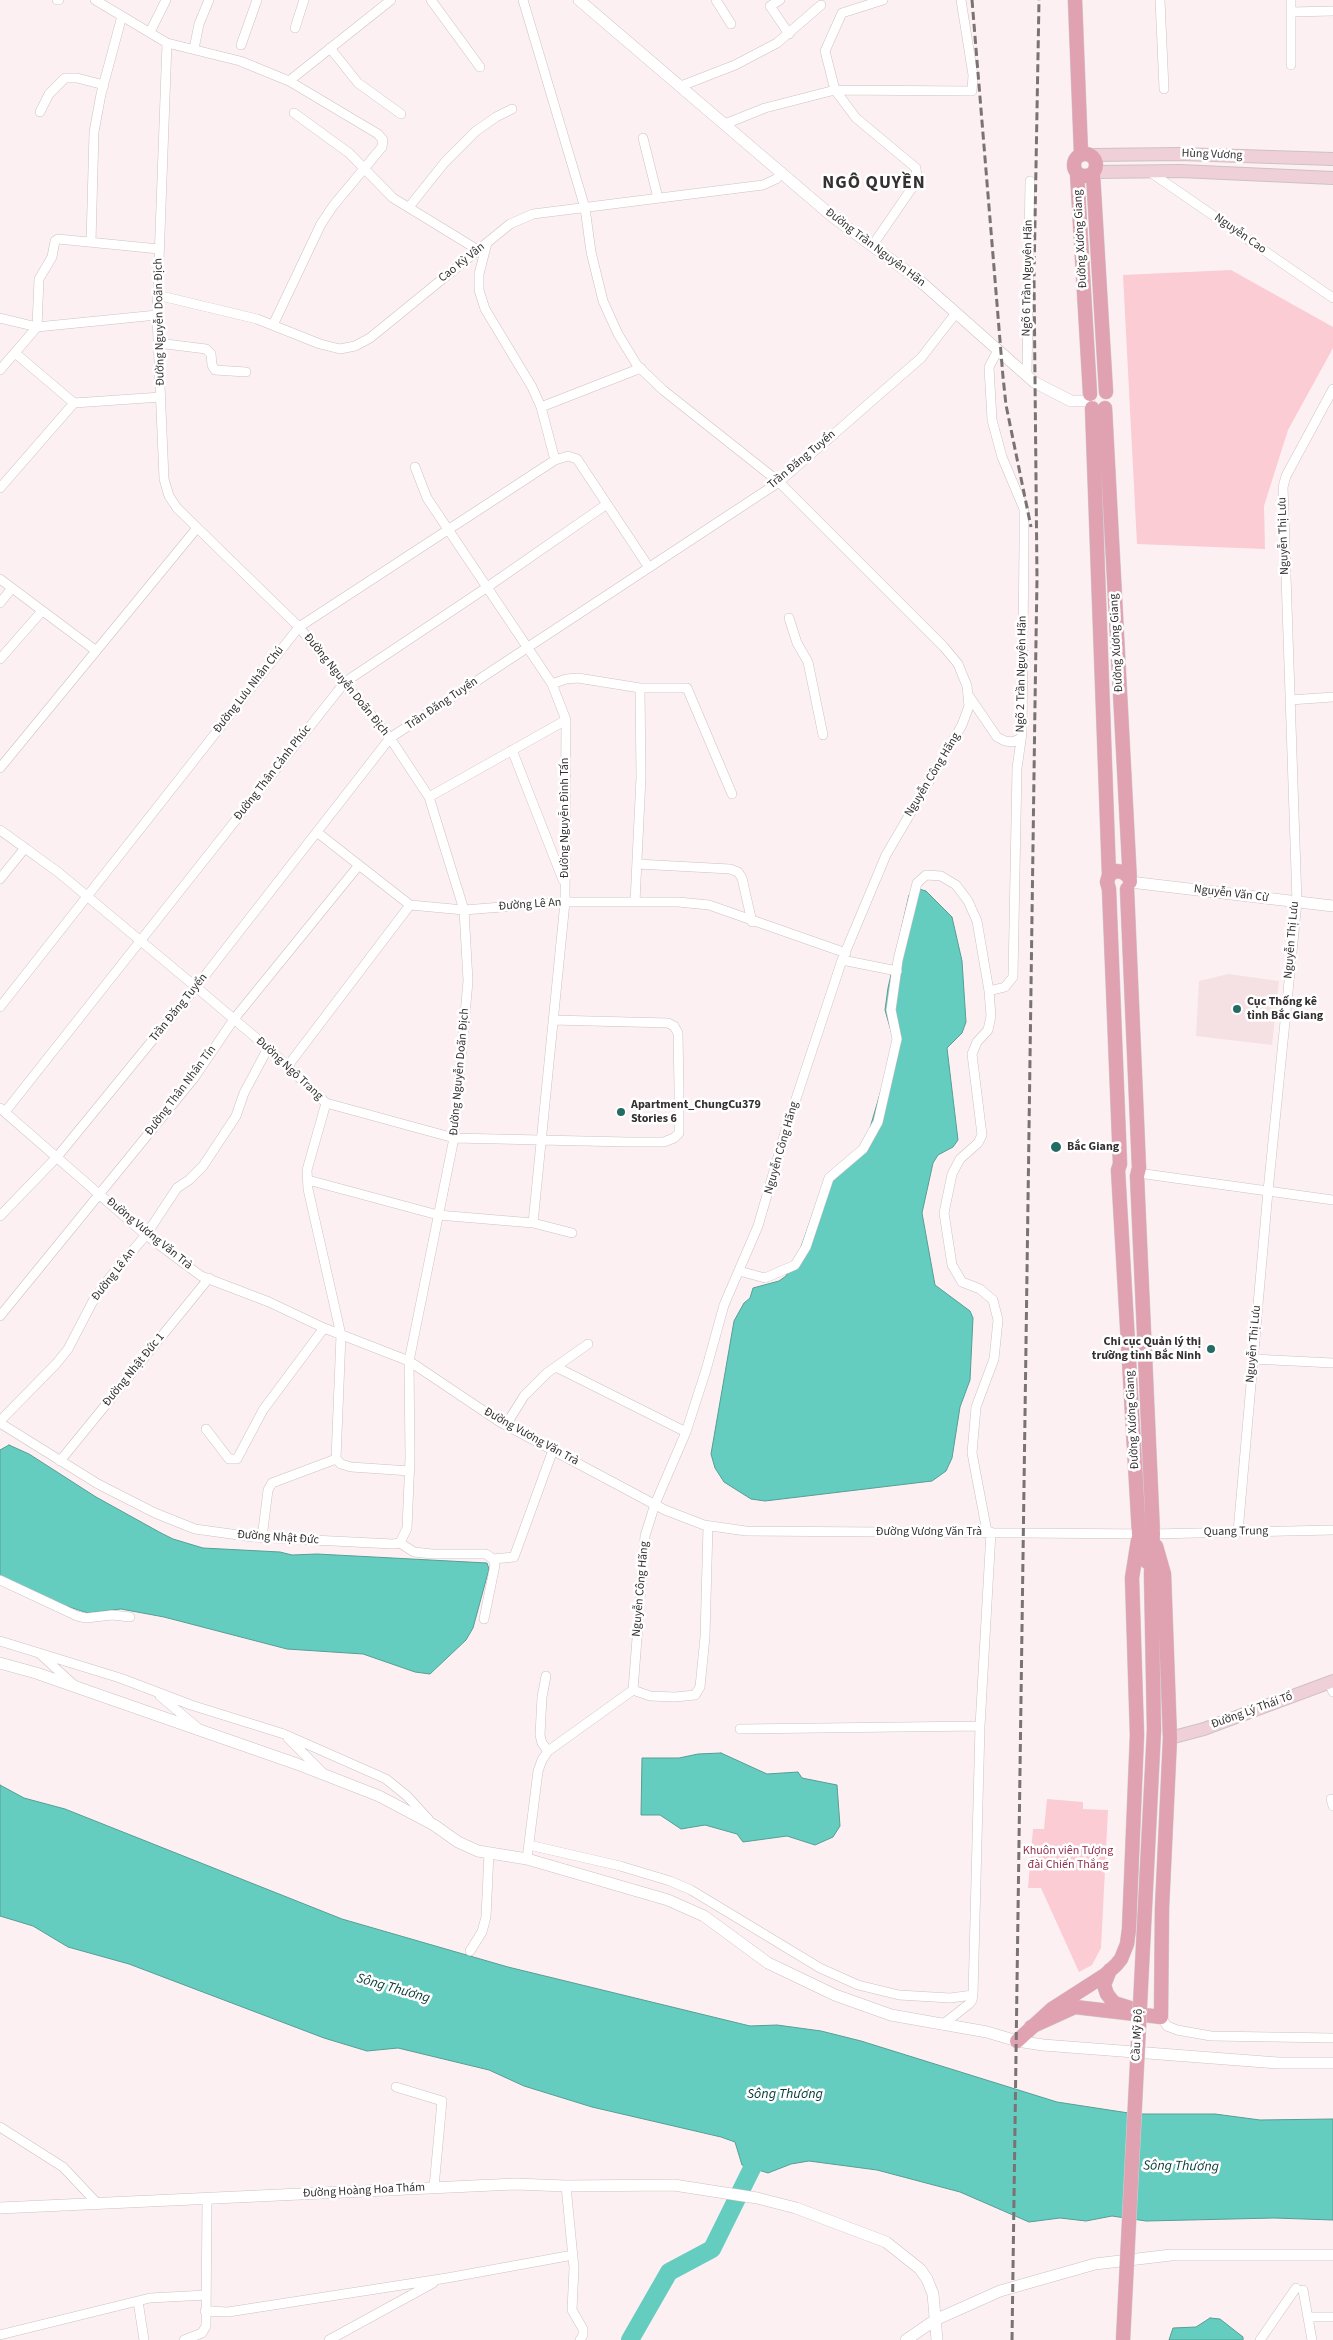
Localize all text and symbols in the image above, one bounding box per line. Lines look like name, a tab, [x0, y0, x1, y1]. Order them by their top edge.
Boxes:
street label: Hùng Vương	[1181, 147, 1243, 163]
district label: NGÔ QUYỀN	[821, 173, 927, 195]
street label: Đường Xương Giang	[1071, 189, 1091, 289]
street label: Đường Trần Nguyên Hãn	[822, 206, 928, 290]
street label: Nguyễn Cao	[1211, 211, 1269, 257]
street label: Ngõ 6 Trần Nguyên Hãn	[1020, 219, 1036, 337]
street label: Cao Kỳ Vân	[436, 240, 488, 286]
street label: Đường Nguyễn Doãn Địch	[152, 258, 168, 386]
street label: Trần Đăng Tuyển	[765, 428, 839, 492]
street label: Nguyễn Thị Lưu	[1275, 497, 1293, 575]
street label: Đường Xương Giang	[1107, 593, 1127, 693]
street label: Ngõ 2 Trần Nguyên Hãn	[1014, 615, 1030, 733]
street label: Đường Nguyễn Doãn Địch	[300, 631, 392, 739]
street label: Đường Lưu Nhân Chú	[211, 644, 287, 736]
street label: Trần Đăng Tuyển	[403, 675, 481, 733]
street label: Đường Thân Cảnh Phúc	[231, 722, 315, 824]
street label: Nguyễn Công Hãng	[902, 730, 964, 820]
street label: Đường Nguyễn Đình Tấn	[558, 758, 572, 878]
street label: Nguyễn Văn Cừ	[1193, 882, 1269, 906]
street label: Đường Lê An	[498, 896, 562, 914]
street label: Nguyễn Thị Lưu	[1281, 901, 1303, 979]
street label: Trần Đăng Tuyển	[147, 971, 211, 1045]
place label: Cục Thống kê tỉnh Bắc Giang	[1247, 995, 1323, 1023]
marker: Cục Thống kê tỉnh Bắc Giang	[1231, 1003, 1243, 1015]
street label: Đường Nguyễn Doãn Địch	[447, 1008, 473, 1136]
street label: Đường Ngô Trang	[252, 1034, 326, 1104]
street label: Đường Thân Nhân Tín	[142, 1043, 220, 1139]
place label: Apartment_ChungCu379 Stories 6	[631, 1098, 761, 1126]
street label: Nguyễn Công Hãng	[762, 1100, 802, 1196]
marker: Apartment_ChungCu379 Stories 6	[615, 1106, 627, 1118]
marker: Bắc Giang	[1049, 1140, 1063, 1154]
place label: Bắc Giang	[1067, 1140, 1119, 1154]
street label: Đường Vương Văn Trà	[103, 1195, 195, 1273]
street label: Đường Lê An	[89, 1246, 139, 1304]
street label: Nguyễn Thị Lưu	[1243, 1305, 1265, 1383]
street label: Đường Nhật Đức 1	[100, 1330, 168, 1410]
place label: Chi cục Quản lý thị trường tỉnh Bắc Ninh	[1092, 1335, 1201, 1363]
marker: Chi cục Quản lý thị trường tỉnh Bắc Ninh	[1205, 1343, 1217, 1355]
street label: Đường Xương Giang	[1123, 1370, 1143, 1470]
street label: Đường Vương Văn Trà	[481, 1405, 581, 1469]
street label: Quang Trung	[1204, 1524, 1268, 1540]
street label: Đường Vương Văn Trà	[876, 1525, 982, 1539]
street label: Đường Nhật Đức	[237, 1528, 319, 1548]
street label: Nguyễn Công Hãng	[630, 1541, 652, 1637]
street label: Đường Lý Thái Tổ	[1209, 1690, 1295, 1732]
park label: Khuôn viên Tượng đài Chiến Thắng	[1023, 1844, 1113, 1872]
water label: Sông Thương	[354, 1970, 432, 2008]
street label: Cầu Mỹ Độ	[1129, 2008, 1147, 2062]
water label: Sông Thương	[747, 2087, 823, 2103]
water label: Sông Thương	[1143, 2158, 1219, 2176]
street label: Đường Hoàng Hoa Thám	[302, 2181, 426, 2201]

